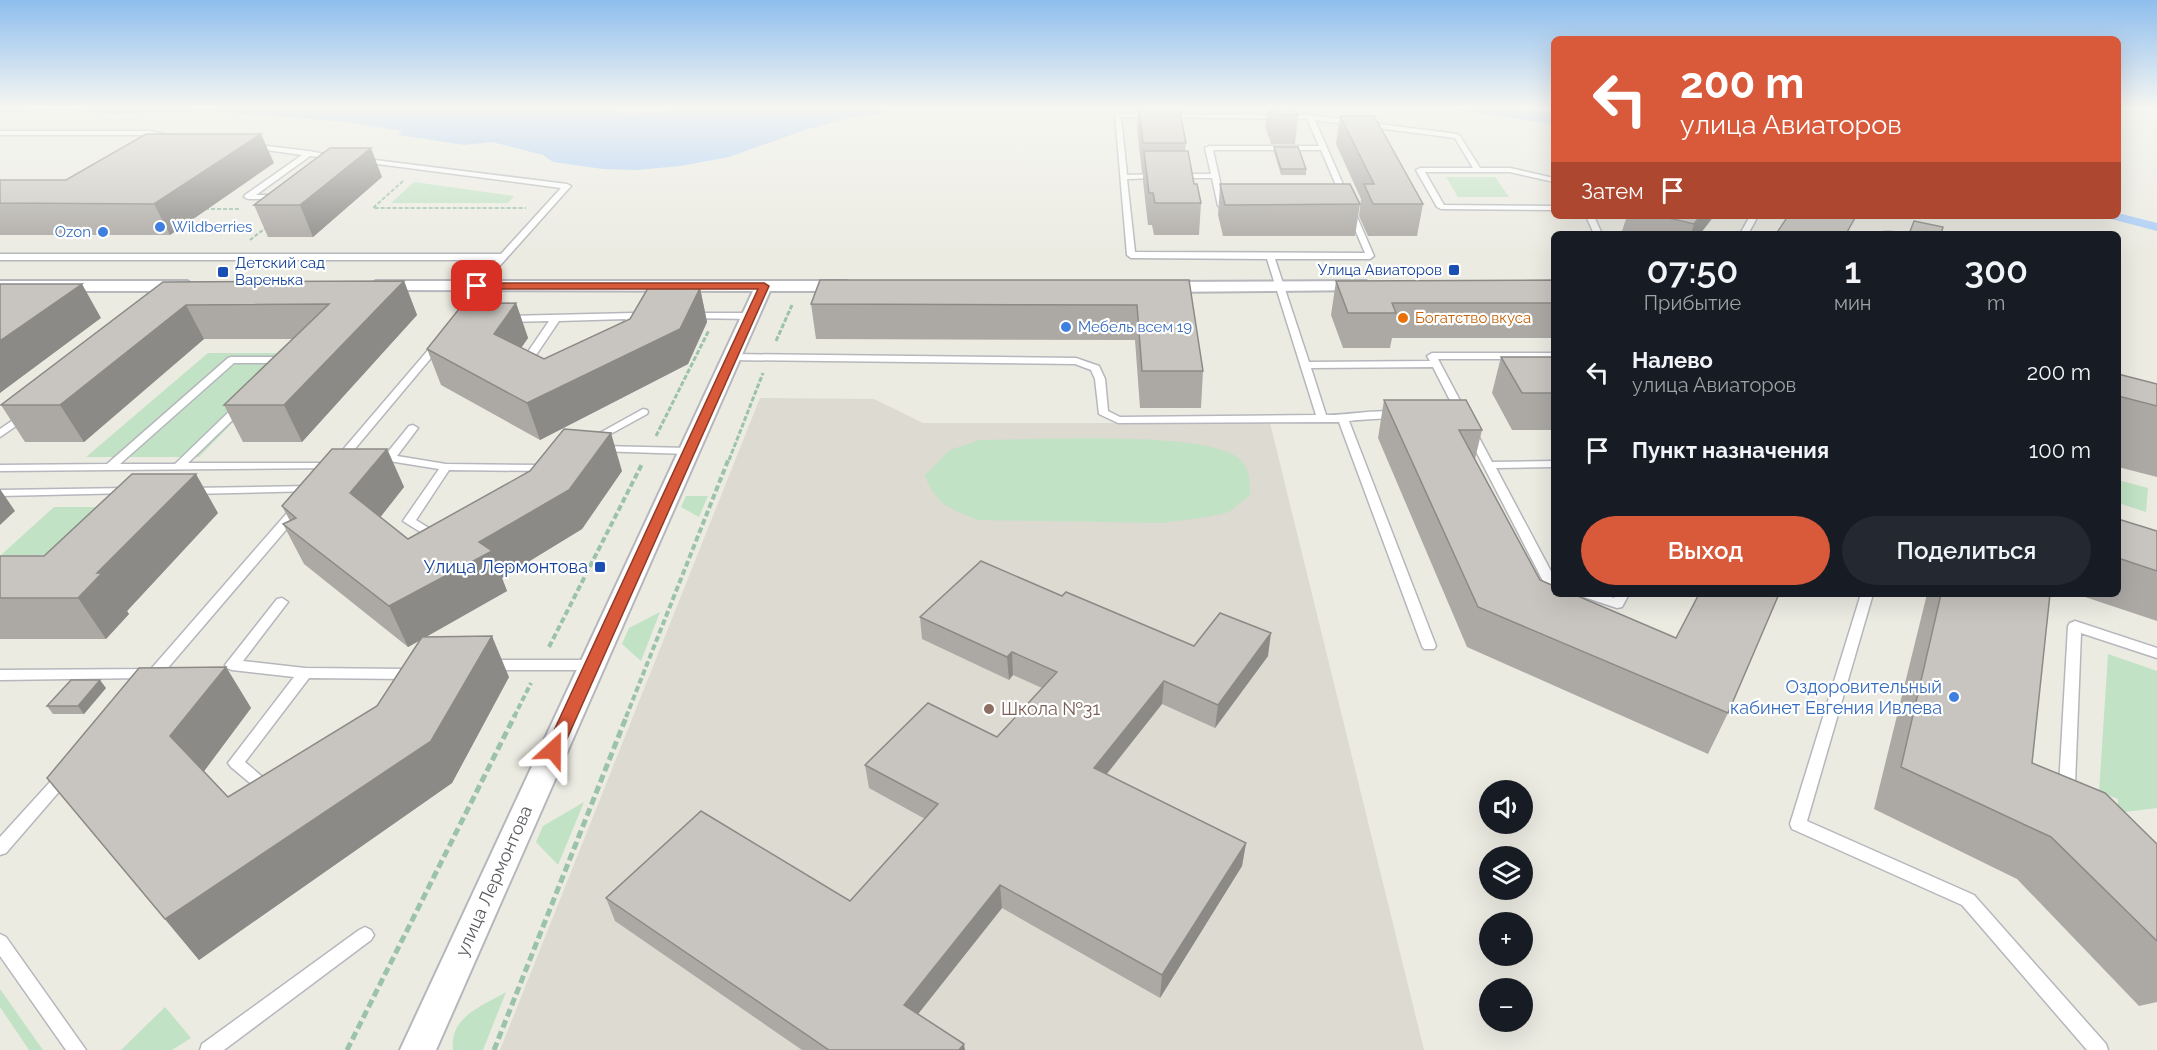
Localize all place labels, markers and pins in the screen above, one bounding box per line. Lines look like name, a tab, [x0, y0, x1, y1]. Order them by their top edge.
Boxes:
place label: Wildberries	[172, 218, 252, 236]
marker: Wildberries	[153, 220, 167, 234]
place label: Ozon	[55, 223, 91, 241]
marker: Ozon	[96, 225, 110, 239]
place label: Детский сад Варенька	[235, 254, 325, 289]
pin	[451, 260, 502, 311]
place label: Улица Авиаторов	[1318, 261, 1442, 279]
marker: Улица Авиаторов	[1447, 263, 1461, 277]
marker: Детский сад Варенька	[216, 265, 230, 279]
place label: Богатство вкуса	[1415, 309, 1531, 327]
marker: Богатство вкуса	[1396, 311, 1410, 325]
place label: Мебель всем 19	[1078, 318, 1192, 336]
marker: Мебель всем 19	[1059, 320, 1073, 334]
place label: Улица Лермонтова	[424, 556, 588, 577]
marker: Улица Лермонтова	[593, 560, 607, 574]
place label: Оздоровительный кабинет Евгения Ивлева	[1730, 676, 1942, 718]
marker: Оздоровительный кабинет Евгения Ивлева	[1947, 690, 1961, 704]
place label: Школа №31	[1001, 698, 1100, 719]
marker: Школа №31	[982, 702, 996, 716]

